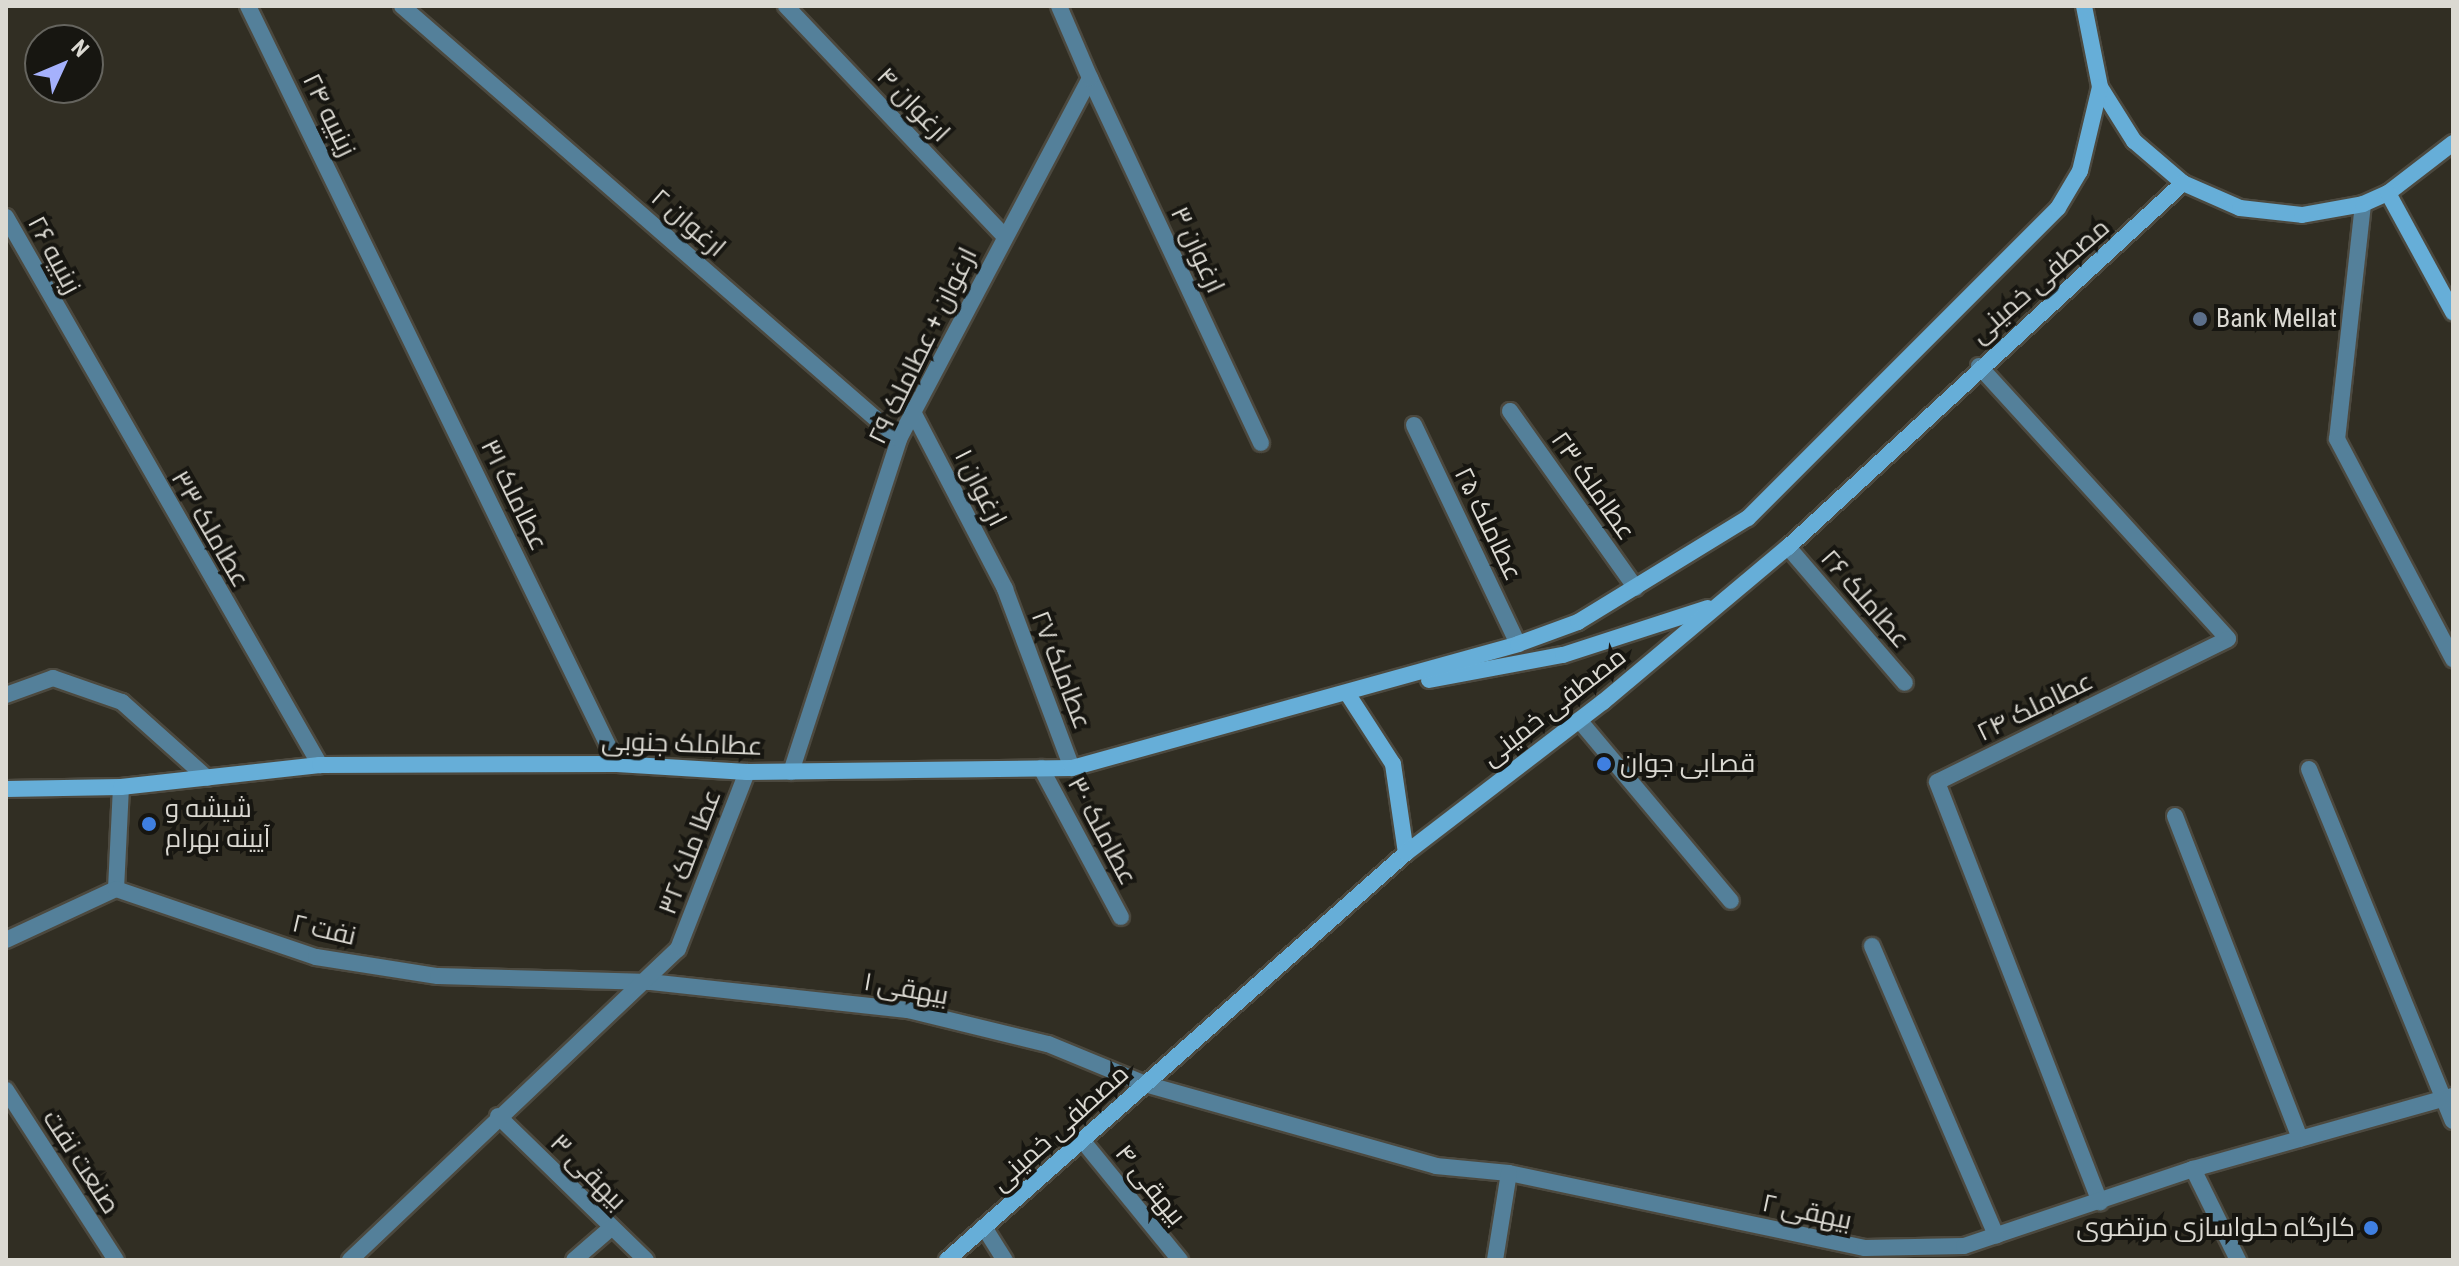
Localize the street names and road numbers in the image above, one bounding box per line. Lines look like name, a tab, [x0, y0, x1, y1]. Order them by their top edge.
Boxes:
street label: ارغوان ۴	[870, 61, 956, 149]
street label: زینبیه ۲۴	[296, 68, 362, 162]
street label: ارغوان ۲	[644, 182, 732, 264]
street label: ارغوان ۳	[1163, 202, 1231, 298]
street label: زینبیه ۲۶	[21, 211, 87, 299]
street label: مصطفی خمینی	[1964, 212, 2116, 350]
street label: ارغوان + عطاملک ۲۹	[862, 243, 984, 449]
street label: عطاملک ۲۳	[1544, 426, 1642, 546]
street label: عطاملک ۳۱	[474, 434, 554, 556]
street label: ارغوان ۱	[947, 444, 1013, 532]
street label: عطاملک ۲۵	[1447, 462, 1529, 586]
street label: عطاملک ۳۳	[164, 465, 256, 593]
street label: عطاملک ۲۶	[1814, 543, 1916, 655]
street label: عطاملک ۲۷	[1024, 606, 1098, 734]
street label: مصطفی خمینی	[1476, 641, 1632, 773]
street label: عطاملک ۲۴	[1972, 665, 2098, 749]
street label: عطاملک جنوبی	[601, 726, 763, 762]
street label: عطاملک ۳۰	[1060, 771, 1144, 891]
street label: عطا ملک ۳۲	[652, 785, 728, 919]
street label: نفت ۲	[289, 908, 359, 952]
street label: بیهقی ۱	[861, 966, 951, 1012]
street label: مصطفی خمینی	[985, 1058, 1135, 1198]
street label: صنعت نفت	[36, 1104, 126, 1220]
street label: بیهقی ۳	[543, 1127, 633, 1217]
street label: بیهقی ۴	[1108, 1138, 1192, 1232]
street label: بیهقی ۲	[1759, 1187, 1855, 1237]

